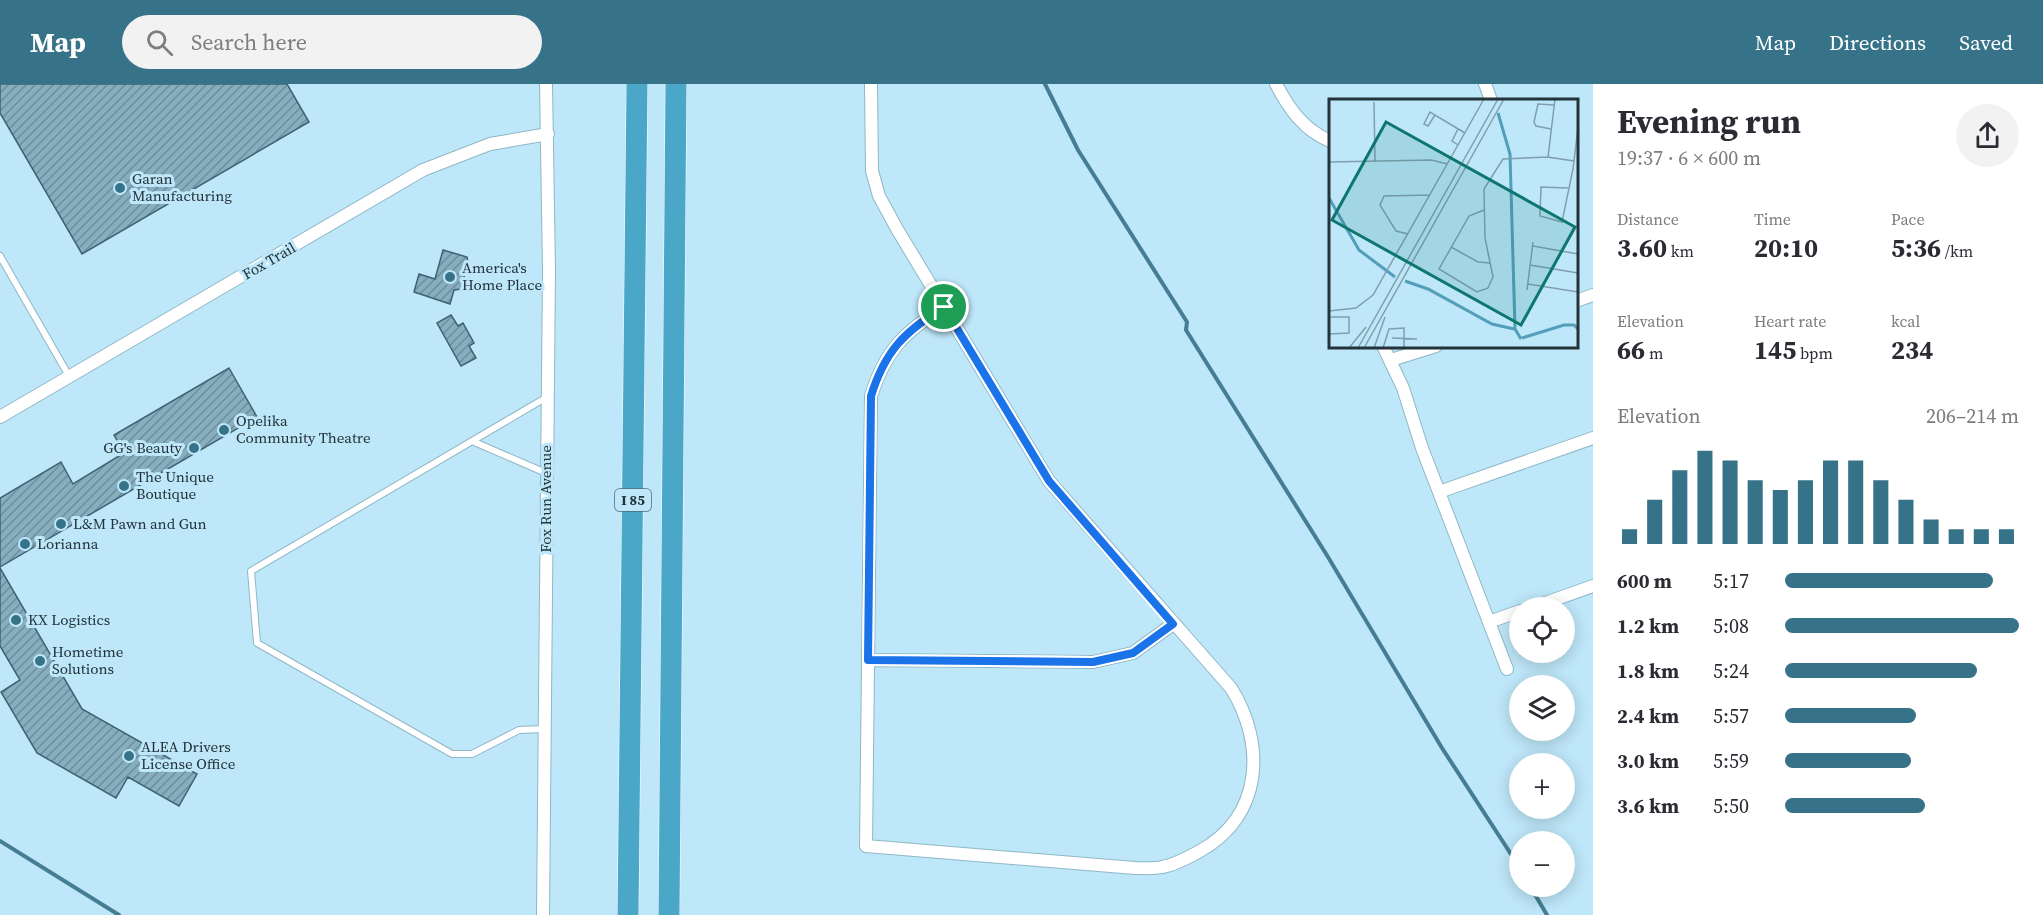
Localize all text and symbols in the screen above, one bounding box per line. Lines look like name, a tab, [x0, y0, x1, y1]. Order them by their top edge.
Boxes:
search box	[122, 15, 542, 69]
text: Map	[30, 23, 86, 61]
icon: search	[143, 26, 176, 59]
text: Search here	[191, 27, 307, 57]
text: Map	[1755, 28, 1796, 57]
text: Directions	[1829, 28, 1926, 57]
text: Saved	[1959, 28, 2013, 57]
inset map	[1329, 99, 1578, 348]
text: Evening run	[1617, 99, 1801, 144]
button: share	[1956, 104, 2019, 167]
text: 19:37 · 6 × 600 m	[1617, 144, 1761, 172]
place label: Garan Manufacturing	[132, 168, 232, 206]
marker: Garan Manufacturing	[113, 181, 127, 195]
text: Distance	[1617, 208, 1679, 230]
text: Time	[1754, 208, 1791, 230]
text: Pace	[1891, 208, 1925, 230]
text: 3.60	[1617, 230, 1667, 266]
text: 20:10	[1754, 230, 1818, 266]
text: 5:36	[1891, 230, 1941, 266]
street label: Fox Trail	[238, 237, 300, 284]
text: km	[1667, 240, 1694, 262]
text: /km	[1941, 240, 1973, 262]
place label: America's Home Place	[462, 257, 543, 295]
marker: America's Home Place	[443, 270, 457, 284]
pin	[918, 281, 969, 332]
icon: arrive	[927, 290, 960, 323]
text: Elevation	[1617, 310, 1684, 332]
text: Heart rate	[1754, 310, 1826, 332]
text: kcal	[1891, 310, 1920, 332]
text: 66	[1617, 332, 1645, 368]
text: 145	[1754, 332, 1796, 368]
text: 234	[1891, 332, 1933, 368]
text: m	[1645, 342, 1663, 364]
text: bpm	[1796, 342, 1833, 364]
text: Elevation	[1617, 402, 1701, 430]
text: 206–214 m	[1926, 402, 2019, 430]
place label: Opelika Community Theatre	[236, 410, 371, 448]
marker: Opelika Community Theatre	[217, 423, 231, 437]
place label: GG's Beauty	[103, 437, 182, 458]
marker: GG's Beauty	[187, 441, 201, 455]
street label: Fox Run Avenue	[535, 445, 556, 553]
place label: The Unique Boutique	[136, 466, 214, 504]
marker: The Unique Boutique	[117, 479, 131, 493]
road number: I 85	[615, 489, 651, 511]
place label: L&M Pawn and Gun	[73, 513, 207, 534]
marker: L&M Pawn and Gun	[54, 517, 68, 531]
place label: Lorianna	[37, 533, 99, 554]
marker: Lorianna	[18, 537, 32, 551]
text: 600 m	[1617, 567, 1672, 595]
text: 5:17	[1713, 567, 1749, 595]
map controls	[1509, 597, 1575, 897]
button: locate	[1509, 597, 1575, 663]
place label: KX Logistics	[28, 609, 110, 630]
text: 1.2 km	[1617, 612, 1679, 640]
text: 5:08	[1713, 612, 1749, 640]
marker: KX Logistics	[9, 613, 23, 627]
place label: Hometime Solutions	[52, 641, 124, 679]
marker: Hometime Solutions	[33, 654, 47, 668]
text: 1.8 km	[1617, 657, 1679, 685]
text: 5:24	[1713, 657, 1749, 685]
button: layers	[1509, 675, 1575, 741]
text: 2.4 km	[1617, 702, 1679, 730]
text: 5:57	[1713, 702, 1749, 730]
place label: ALEA Drivers License Office	[141, 736, 236, 774]
text: 3.0 km	[1617, 747, 1679, 775]
text: 5:59	[1713, 747, 1749, 775]
marker: ALEA Drivers License Office	[122, 749, 136, 763]
button: +	[1509, 753, 1575, 819]
text: 3.6 km	[1617, 792, 1679, 820]
text: 5:50	[1713, 792, 1749, 820]
button: −	[1509, 831, 1575, 897]

